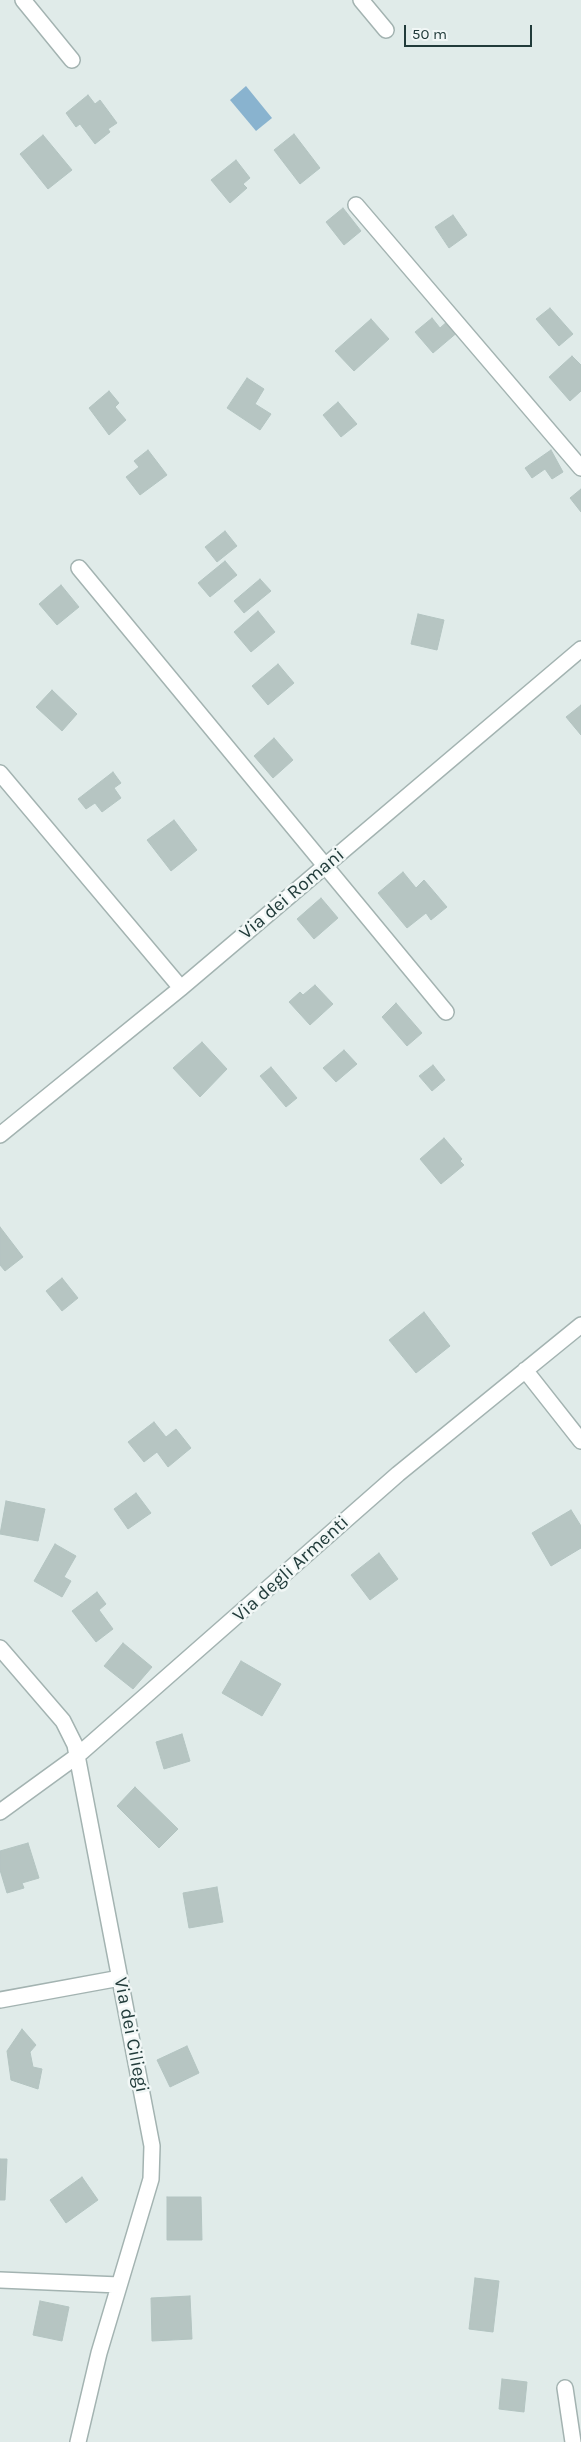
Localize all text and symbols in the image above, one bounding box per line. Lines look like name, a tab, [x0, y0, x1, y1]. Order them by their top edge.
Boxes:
scale bar	[406, 15, 534, 47]
text: 50 m	[412, 25, 447, 43]
street label: Via dei Romani	[235, 844, 349, 944]
street label: Via degli Armenti	[228, 1511, 354, 1627]
street label: Via dei Ciliegi	[109, 1975, 153, 2095]

